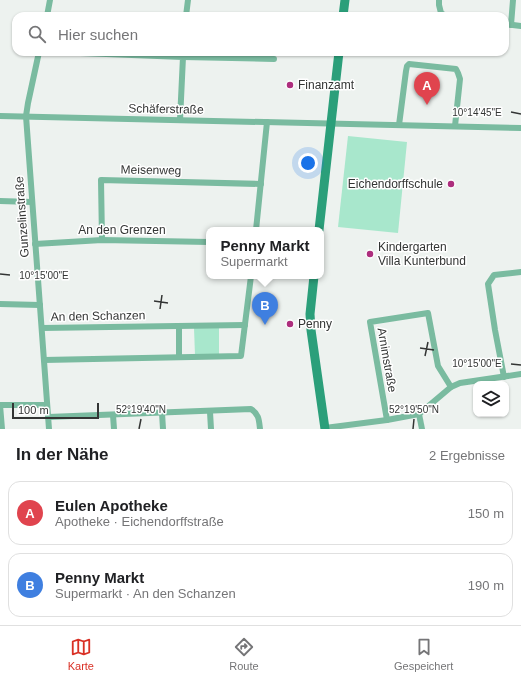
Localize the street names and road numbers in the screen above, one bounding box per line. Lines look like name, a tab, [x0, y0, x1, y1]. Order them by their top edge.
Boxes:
street label: Schäferstraße	[128, 101, 204, 117]
street label: Meisenweg	[121, 162, 181, 178]
street label: Gunzelinstraße	[12, 176, 32, 258]
street label: An den Grenzen	[78, 223, 166, 237]
street label: An den Schanzen	[51, 308, 145, 324]
street label: Arnimstraße	[374, 327, 400, 394]

